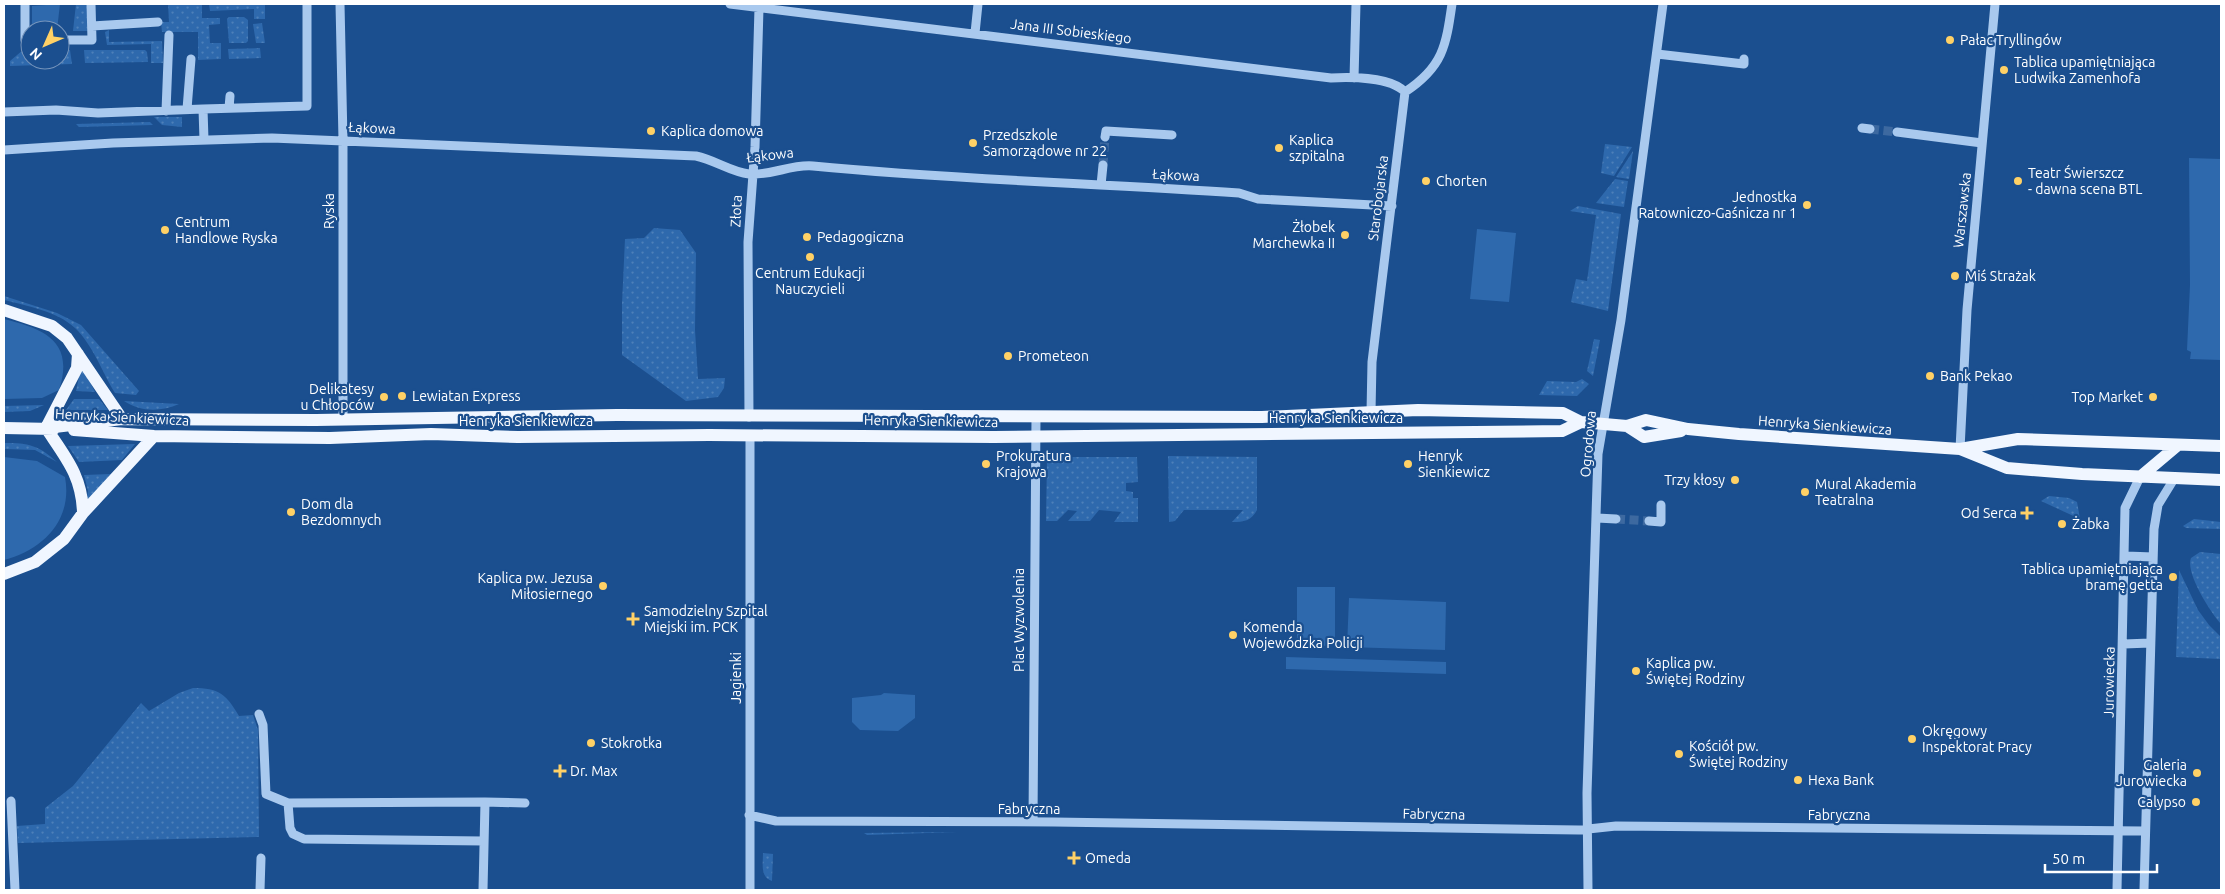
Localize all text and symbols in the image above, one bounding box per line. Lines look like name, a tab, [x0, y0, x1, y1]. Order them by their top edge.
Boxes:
street label: Jana III Sobieskiego	[1010, 16, 1132, 46]
north arrow	[20, 20, 70, 70]
place label: Pałac Tryllingów	[1960, 32, 2062, 48]
marker: Pałac Tryllingów	[1944, 34, 1956, 46]
text: N	[26, 45, 45, 64]
place label: Tablica upamiętniająca Ludwika Zamenhofa	[2014, 54, 2156, 86]
marker: Tablica upamiętniająca Ludwika Zamenhofa	[1998, 64, 2010, 76]
street label: Łąkowa	[348, 119, 396, 137]
place label: Kaplica domowa	[661, 123, 764, 139]
marker: Kaplica domowa	[645, 125, 657, 137]
place label: Przedszkole Samorządowe nr 22	[983, 127, 1107, 159]
place label: Kaplica szpitalna	[1289, 132, 1345, 164]
marker: Przedszkole Samorządowe nr 22	[967, 137, 979, 149]
marker: Kaplica szpitalna	[1273, 142, 1285, 154]
street label: Łąkowa	[745, 144, 795, 166]
street label: Starobojarska	[1365, 154, 1391, 242]
place label: Teatr Świerszcz - dawna scena BTL	[2028, 164, 2142, 197]
street label: Łąkowa	[1152, 166, 1200, 184]
street label: Warszawska	[1950, 171, 1974, 249]
place label: Chorten	[1436, 173, 1487, 189]
marker: Chorten	[1420, 175, 1432, 187]
marker: Teatr Świerszcz - dawna scena BTL	[2012, 175, 2024, 187]
place label: Jednostka Ratowniczo-Gaśnicza nr 1	[1638, 189, 1797, 221]
street label: Ryska	[321, 193, 337, 229]
street label: Złota	[727, 194, 745, 228]
marker: Jednostka Ratowniczo-Gaśnicza nr 1	[1801, 199, 1813, 211]
place label: Centrum Handlowe Ryska	[175, 214, 278, 246]
place label: Żłobek Marchewka II	[1253, 219, 1335, 251]
marker: Centrum Handlowe Ryska	[159, 224, 171, 236]
place label: Pedagogiczna	[817, 229, 904, 245]
marker: Żłobek Marchewka II	[1339, 229, 1351, 241]
marker: Pedagogiczna	[801, 231, 813, 243]
marker: Centrum Edukacji Nauczycieli	[804, 251, 816, 263]
place label: Centrum Edukacji Nauczycieli	[755, 265, 865, 297]
place label: Miś Strażak	[1965, 268, 2036, 284]
marker: Miś Strażak	[1949, 270, 1961, 282]
place label: Prometeon	[1018, 348, 1089, 364]
marker: Prometeon	[1002, 350, 1014, 362]
place label: Bank Pekao	[1940, 368, 2013, 384]
marker: Bank Pekao	[1924, 370, 1936, 382]
place label: Delikatesy u Chłopców	[301, 381, 374, 413]
place label: Lewiatan Express	[412, 388, 521, 404]
place label: Top Market	[2072, 389, 2143, 405]
marker: Lewiatan Express	[396, 390, 408, 402]
marker: Delikatesy u Chłopców	[378, 391, 390, 403]
marker: Top Market	[2147, 391, 2159, 403]
street label: Henryka Sienkiewicza	[55, 405, 189, 429]
street label: Henryka Sienkiewicza	[1269, 410, 1403, 426]
street label: Ogrodowa	[1577, 410, 1599, 478]
street label: Henryka Sienkiewicza	[864, 412, 998, 430]
street label: Henryka Sienkiewicza	[1757, 412, 1893, 438]
street label: Henryka Sienkiewicza	[459, 413, 593, 429]
place label: Prokuratura Krajowa	[996, 448, 1071, 480]
place label: Henryk Sienkiewicz	[1418, 448, 1490, 480]
marker: Prokuratura Krajowa	[980, 458, 992, 470]
marker: Henryk Sienkiewicz	[1402, 458, 1414, 470]
place label: Trzy kłosy	[1664, 472, 1725, 488]
marker: Trzy kłosy	[1729, 474, 1741, 486]
place label: Mural Akademia Teatralna	[1815, 476, 1916, 508]
marker: Mural Akademia Teatralna	[1799, 486, 1811, 498]
place label: Dom dla Bezdomnych	[301, 496, 382, 528]
place label: Od Serca	[1961, 505, 2017, 521]
marker: Dom dla Bezdomnych	[285, 506, 297, 518]
marker: Od Serca	[2021, 507, 2033, 519]
place label: Żabka	[2072, 516, 2110, 532]
marker: Żabka	[2056, 518, 2068, 530]
place label: Tablica upamiętniająca bramę getta	[2021, 561, 2163, 593]
street label: Plac Wyzwolenia	[1011, 568, 1027, 672]
place label: Kaplica pw. Jezusa Miłosiernego	[478, 570, 593, 602]
marker: Tablica upamiętniająca bramę getta	[2167, 571, 2179, 583]
marker: Kaplica pw. Jezusa Miłosiernego	[597, 580, 609, 592]
place label: Samodzielny Szpital Miejski im. PCK	[644, 603, 768, 635]
marker: Samodzielny Szpital Miejski im. PCK	[626, 612, 640, 626]
place label: Komenda Wojewódzka Policji	[1243, 619, 1363, 651]
marker: Komenda Wojewódzka Policji	[1227, 629, 1239, 641]
street label: Jurowiecka	[2100, 646, 2118, 718]
street label: Jagienki	[728, 652, 744, 704]
place label: Kaplica pw. Świętej Rodziny	[1646, 655, 1745, 687]
marker: Kaplica pw. Świętej Rodziny	[1630, 665, 1642, 677]
place label: Okręgowy Inspektorat Pracy	[1922, 723, 2032, 755]
marker: Okręgowy Inspektorat Pracy	[1906, 733, 1918, 745]
place label: Stokrotka	[601, 735, 662, 751]
marker: Stokrotka	[585, 737, 597, 749]
place label: Kościół pw. Świętej Rodziny	[1689, 738, 1788, 770]
marker: Kościół pw. Świętej Rodziny	[1673, 748, 1685, 760]
place label: Galeria Jurowiecka	[2116, 757, 2187, 789]
place label: Dr. Max	[570, 763, 618, 779]
marker: Dr. Max	[554, 765, 566, 777]
marker: Galeria Jurowiecka	[2191, 767, 2203, 779]
place label: Hexa Bank	[1808, 772, 1874, 788]
marker: Hexa Bank	[1792, 774, 1804, 786]
place label: Calypso	[2137, 794, 2186, 810]
marker: Calypso	[2190, 796, 2202, 808]
street label: Fabryczna	[998, 801, 1060, 817]
street label: Fabryczna	[1403, 805, 1465, 823]
street label: Fabryczna	[1808, 807, 1870, 823]
scale bar	[2045, 842, 2158, 874]
place label: Omeda	[1085, 850, 1131, 866]
text: 50 m	[2052, 850, 2085, 867]
marker: Omeda	[1067, 851, 1081, 865]

